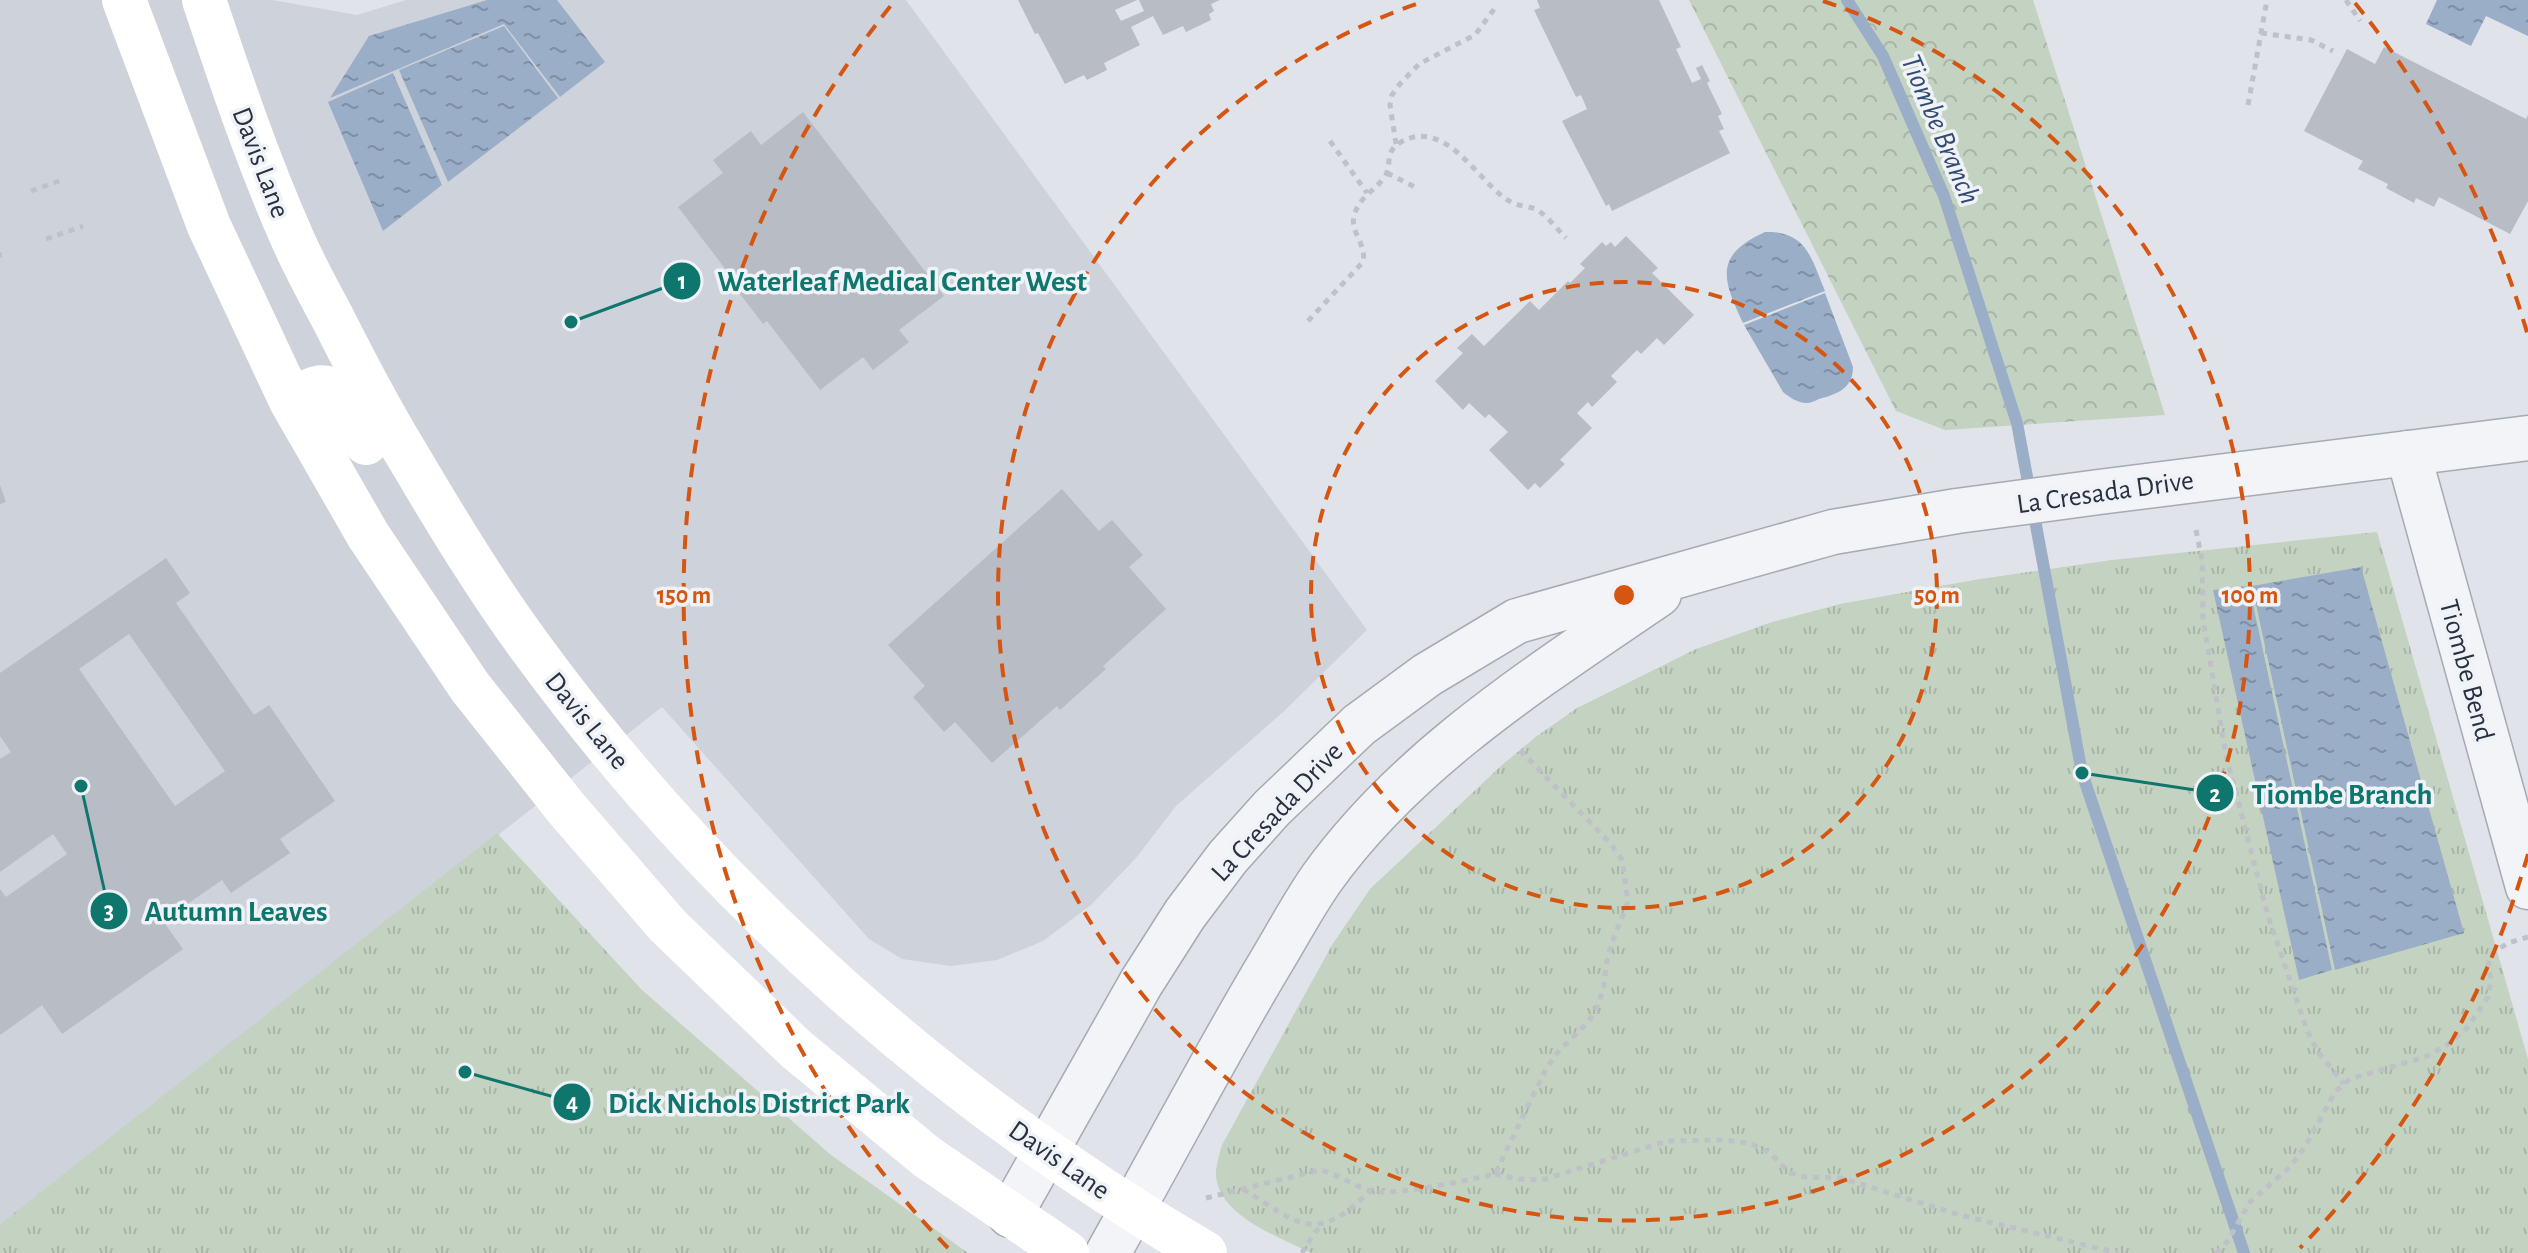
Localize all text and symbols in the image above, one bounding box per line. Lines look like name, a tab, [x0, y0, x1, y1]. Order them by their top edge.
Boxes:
water label: Tiombe Branch	[1895, 50, 1985, 209]
street label: Davis Lane	[226, 104, 294, 222]
callout: Waterleaf Medical Center West	[662, 254, 1103, 308]
text: Waterleaf Medical Center West	[717, 267, 1087, 297]
text: 1	[678, 270, 686, 294]
street label: La Cresada Drive	[2015, 467, 2196, 519]
centre of rings	[1610, 581, 1638, 609]
text: 150 m	[657, 584, 711, 608]
text: 50 m	[1914, 584, 1960, 608]
text: 100 m	[2222, 584, 2278, 608]
street label: Tiombe Bend	[2434, 597, 2498, 744]
street label: Davis Lane	[539, 667, 634, 775]
street label: La Cresada Drive	[1206, 737, 1349, 887]
callout: Tiombe Branch	[2195, 766, 2448, 820]
text: Tiombe Branch	[2251, 780, 2433, 810]
text: 2	[2209, 783, 2221, 807]
callout: Autumn Leaves	[89, 884, 344, 938]
text: Autumn Leaves	[145, 897, 327, 927]
text: 3	[104, 900, 114, 924]
callout: Dick Nichols District Park	[552, 1075, 926, 1129]
text: Dick Nichols District Park	[608, 1089, 910, 1119]
text: 4	[566, 1091, 578, 1115]
street label: Davis Lane	[1003, 1116, 1114, 1205]

